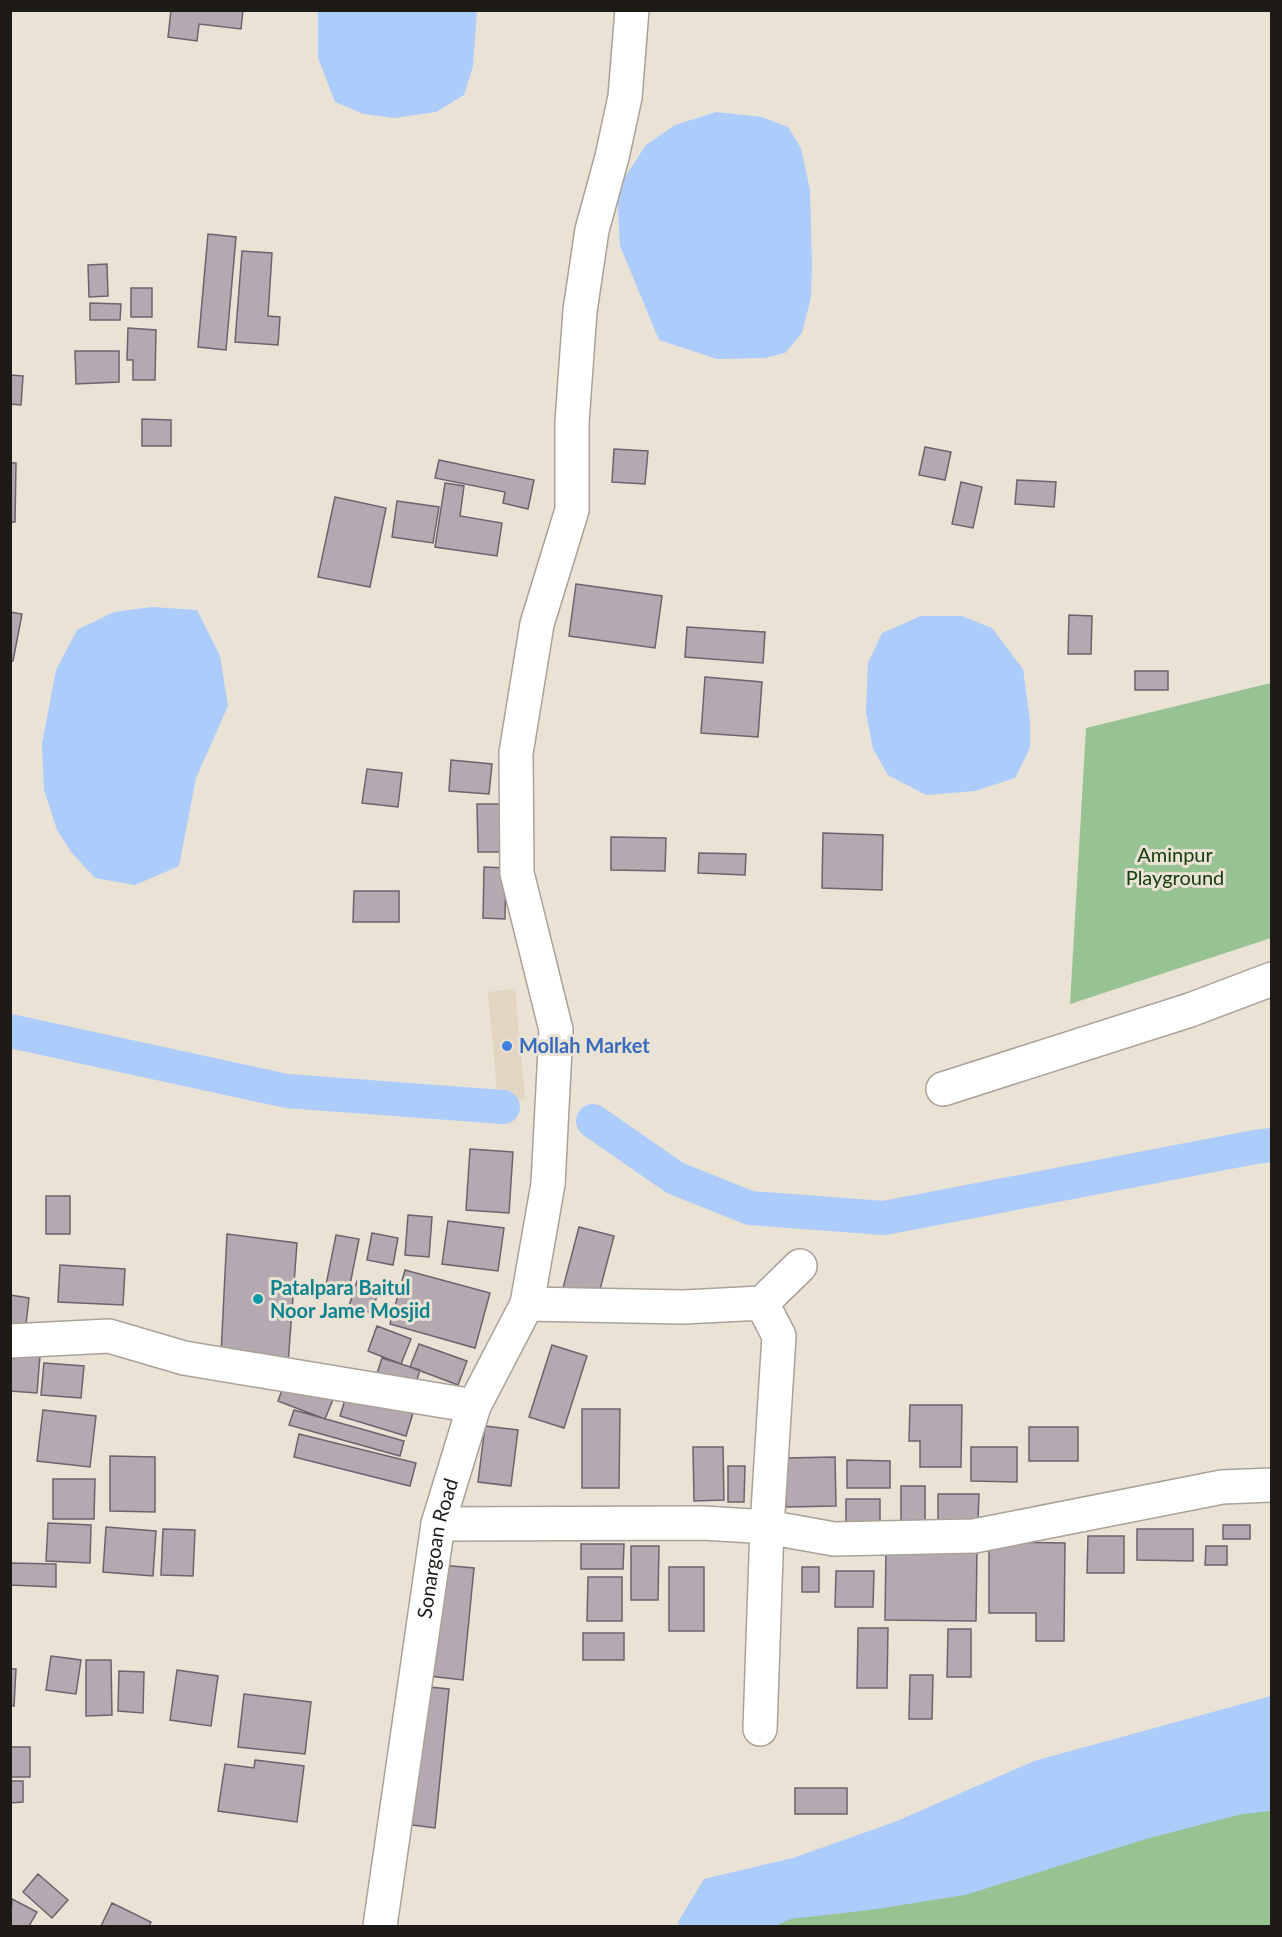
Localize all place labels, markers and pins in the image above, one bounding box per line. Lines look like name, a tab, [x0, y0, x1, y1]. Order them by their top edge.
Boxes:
place label: Mollah Market	[519, 1033, 650, 1057]
marker: Mollah Market	[500, 1039, 514, 1053]
place label: Patalpara Baitul Noor Jame Mosjid	[270, 1275, 430, 1322]
marker: Patalpara Baitul Noor Jame Mosjid	[251, 1292, 265, 1306]

